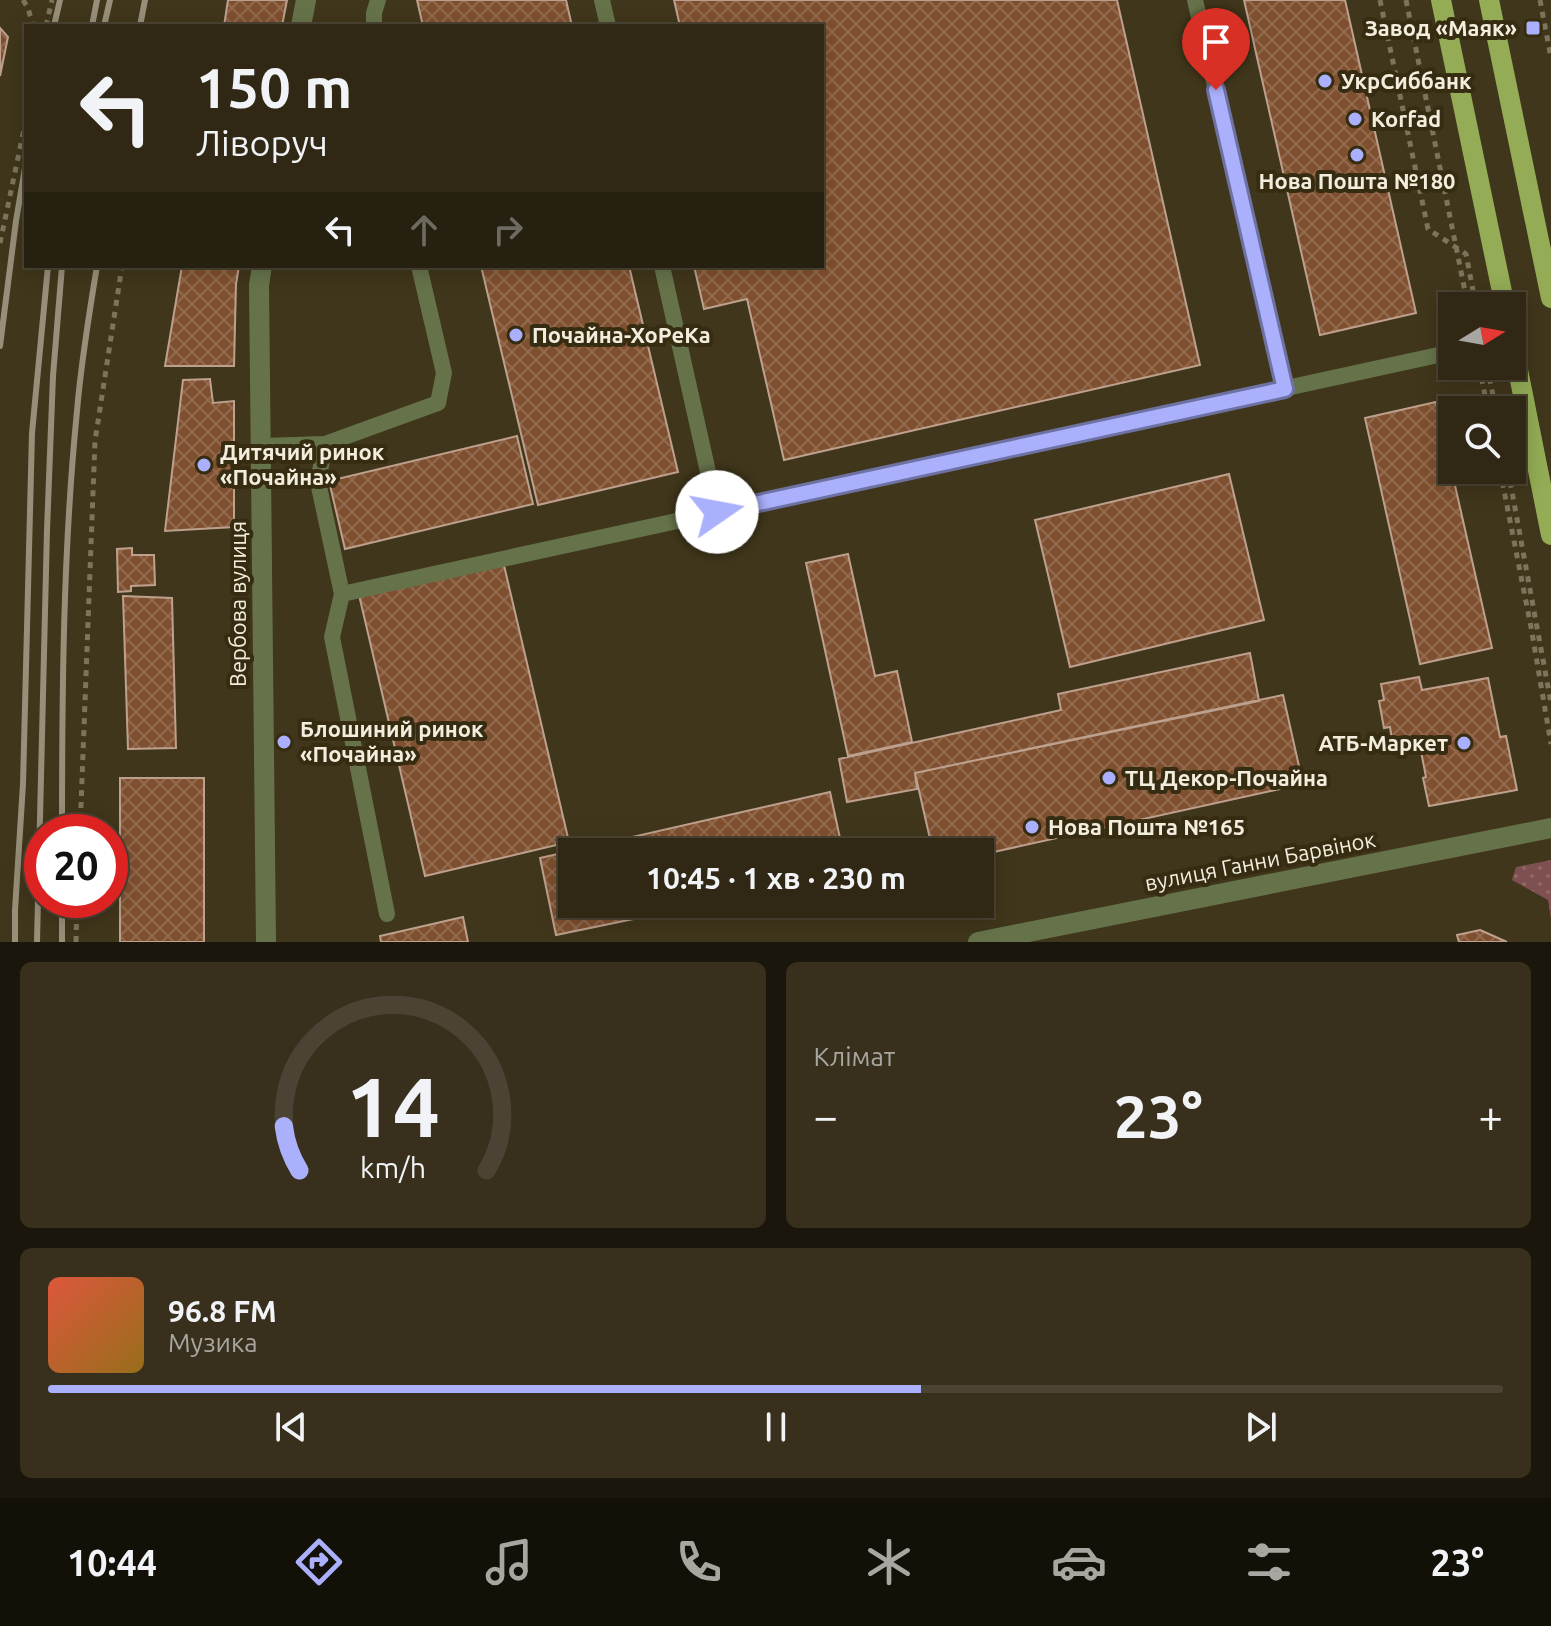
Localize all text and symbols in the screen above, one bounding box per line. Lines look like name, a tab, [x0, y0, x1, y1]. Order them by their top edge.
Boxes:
pin	[1182, 8, 1250, 90]
place label: Завод «Маяк»	[1365, 15, 1517, 40]
marker: Завод «Маяк»	[1524, 19, 1542, 37]
icon: arrive	[1194, 20, 1238, 64]
icon: left	[64, 56, 168, 160]
text: 150 m	[196, 56, 352, 119]
place label: УкрСиббанк	[1341, 68, 1472, 93]
marker: УкрСиббанк	[1316, 72, 1334, 90]
place label: Korfad	[1371, 106, 1441, 131]
marker: Korfad	[1346, 110, 1364, 128]
text: Ліворуч	[196, 122, 328, 163]
marker: Нова Пошта №180	[1348, 146, 1366, 164]
place label: Нова Пошта №180	[1258, 168, 1456, 193]
icon: left	[318, 208, 362, 252]
icon: ahead	[402, 208, 446, 252]
icon: right	[486, 208, 530, 252]
north arrow	[1438, 292, 1526, 380]
map controls	[1438, 292, 1526, 484]
place label: Почайна-ХоРеКа	[532, 322, 711, 347]
marker: Почайна-ХоРеКа	[507, 326, 525, 344]
button: search	[1438, 396, 1526, 484]
place label: Дитячий ринок «Почайна»	[220, 439, 385, 489]
marker: Дитячий ринок «Почайна»	[195, 456, 213, 474]
position arrow	[675, 470, 759, 554]
street label: Вербова вулиця	[225, 521, 250, 687]
place label: Блошиний ринок «Почайна»	[300, 716, 484, 766]
place label: АТБ-Маркет	[1318, 730, 1448, 755]
marker: Блошиний ринок «Почайна»	[275, 733, 293, 751]
marker: АТБ-Маркет	[1455, 734, 1473, 752]
place label: ТЦ Декор-Почайна	[1125, 765, 1328, 790]
marker: ТЦ Декор-Почайна	[1100, 769, 1118, 787]
speed limit sign: 20	[24, 814, 128, 918]
place label: Нова Пошта №165	[1048, 814, 1245, 839]
marker: Нова Пошта №165	[1023, 818, 1041, 836]
street label: вулиця Ганни Барвінок	[1143, 826, 1377, 895]
text: 10:45 · 1 хв · 230 m	[646, 861, 906, 895]
text: Клімат	[814, 1042, 895, 1071]
text: 14	[346, 1059, 440, 1153]
text: 23°	[1114, 1082, 1203, 1149]
text: −	[814, 1091, 838, 1140]
text: +	[1478, 1091, 1503, 1140]
text: km/h	[360, 1151, 426, 1183]
text: 96.8 FM	[168, 1294, 277, 1328]
text: Музика	[168, 1328, 258, 1357]
icon: previous	[269, 1405, 313, 1449]
icon: pause	[754, 1405, 798, 1449]
icon: next	[1239, 1405, 1283, 1449]
icon: directions	[291, 1534, 347, 1590]
icon: music	[481, 1534, 537, 1590]
icon: phone	[671, 1534, 727, 1590]
icon: climate	[861, 1534, 917, 1590]
icon: car	[1051, 1534, 1107, 1590]
icon: filters	[1241, 1534, 1297, 1590]
text: 10:44	[67, 1542, 157, 1583]
text: 23°	[1431, 1542, 1484, 1583]

